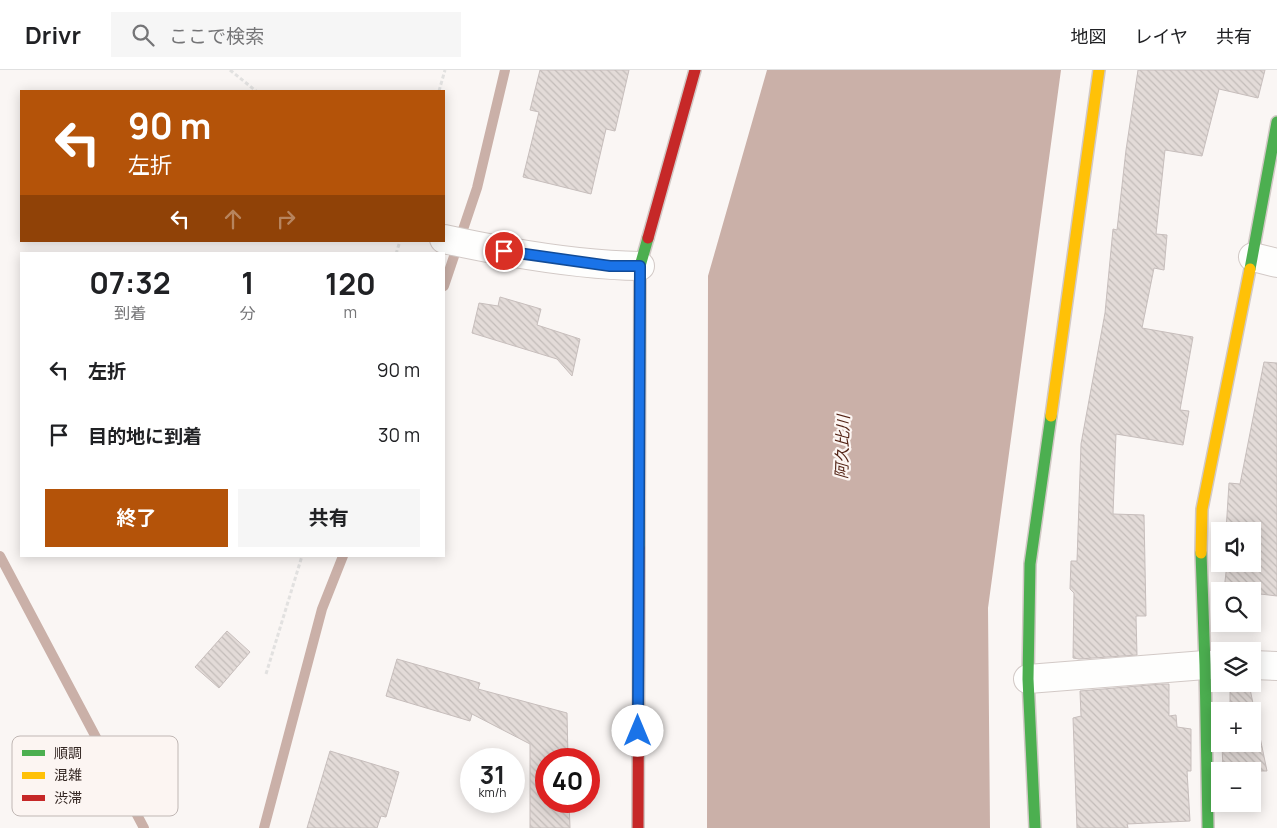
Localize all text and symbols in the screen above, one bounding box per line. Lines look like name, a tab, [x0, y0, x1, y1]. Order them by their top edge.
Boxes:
search box	[111, 12, 461, 57]
text: Drivr	[25, 18, 81, 51]
icon: search	[129, 21, 157, 49]
text: ここで検索	[169, 23, 264, 49]
text: 地図	[1071, 24, 1107, 48]
text: レイヤ	[1135, 24, 1188, 48]
text: 共有	[1216, 24, 1252, 48]
text: 90 m	[128, 102, 211, 150]
icon: left	[45, 110, 110, 175]
text: 左折	[128, 150, 172, 180]
icon: left	[166, 205, 194, 233]
icon: ahead	[219, 205, 247, 233]
icon: right	[272, 205, 300, 233]
pin	[483, 230, 525, 272]
icon: arrive	[490, 237, 518, 265]
text: 07:32	[89, 262, 171, 303]
text: 1	[241, 262, 254, 303]
text: 120	[325, 263, 376, 304]
text: m	[344, 301, 357, 323]
text: 到着	[114, 302, 146, 324]
text: 分	[240, 302, 256, 324]
icon: left	[45, 356, 73, 384]
text: 90 m	[377, 357, 420, 383]
text: 左折	[88, 358, 126, 384]
water label: 阿久比川	[830, 413, 854, 479]
icon: arrive	[45, 421, 73, 449]
text: 30 m	[378, 422, 420, 448]
text: 目的地に到着	[88, 423, 202, 449]
button: 終了	[45, 489, 228, 547]
button: 共有	[238, 489, 420, 547]
map controls	[1211, 522, 1261, 812]
button: sound	[1211, 522, 1261, 572]
button: search	[1211, 582, 1261, 632]
button: layers	[1211, 642, 1261, 692]
button: +	[1211, 702, 1261, 752]
position arrow	[611, 704, 663, 756]
legend	[12, 736, 178, 816]
text: 順調	[54, 743, 82, 762]
speed limit sign: 40	[535, 748, 600, 813]
text: 31	[480, 757, 505, 792]
button: −	[1211, 762, 1261, 812]
text: 混雑	[54, 765, 82, 784]
text: km/h	[479, 784, 506, 801]
text: 渋滞	[54, 788, 82, 807]

